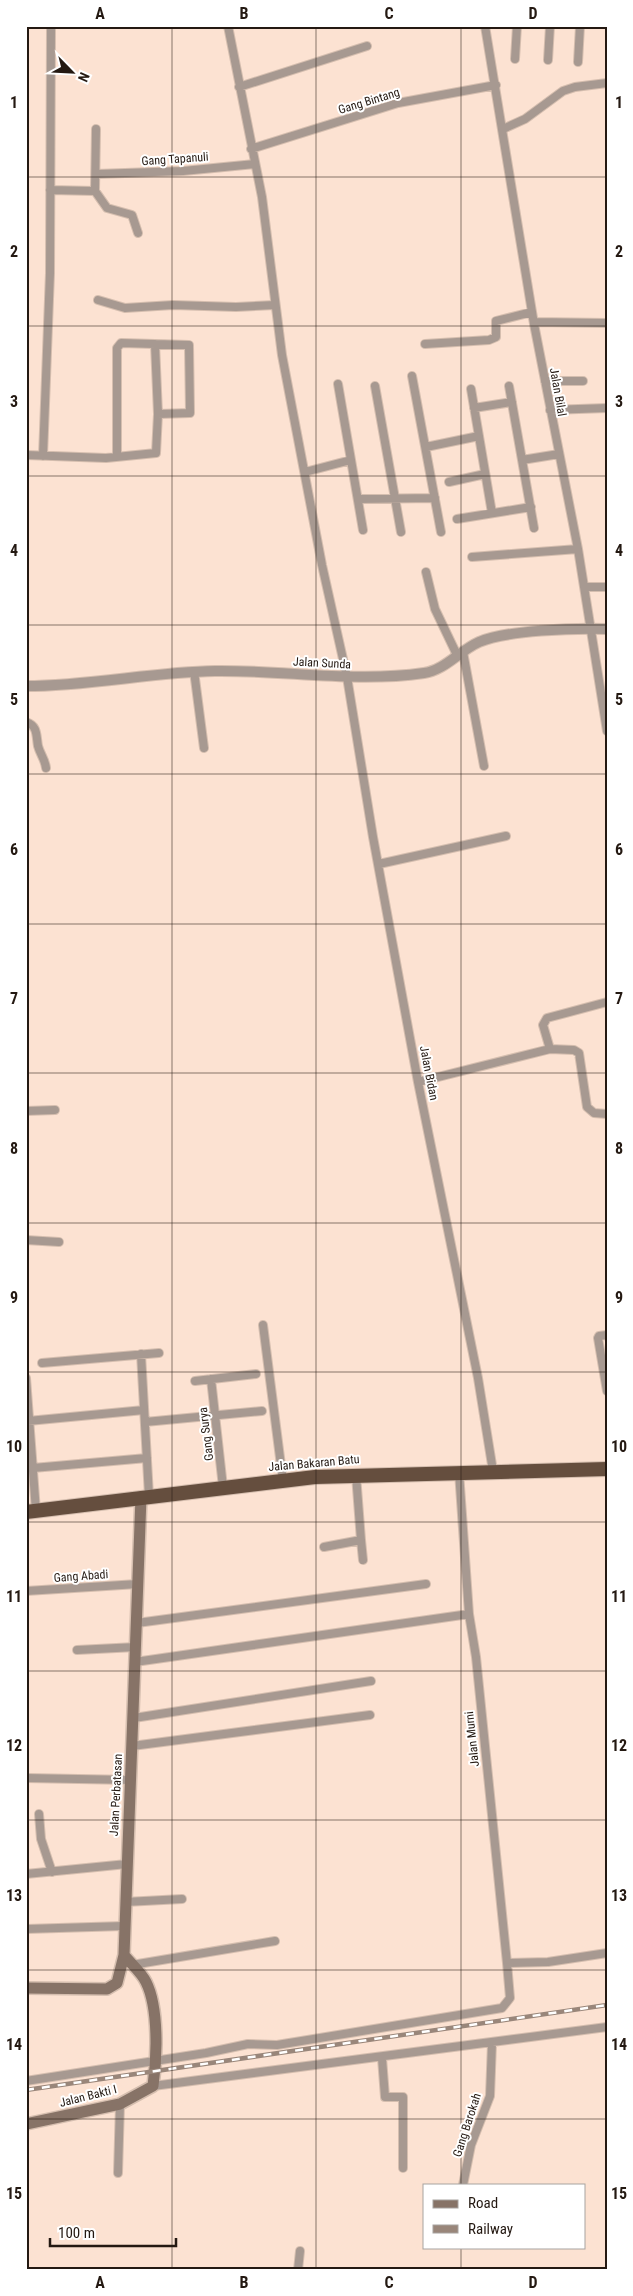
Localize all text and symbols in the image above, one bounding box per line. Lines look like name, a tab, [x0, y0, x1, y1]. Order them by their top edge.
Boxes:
text: A	[95, 4, 105, 23]
text: B	[240, 4, 249, 23]
text: C	[384, 4, 394, 23]
text: D	[528, 4, 538, 23]
north arrow	[48, 48, 98, 98]
text: N	[75, 70, 93, 84]
street label: Gang Bintang	[337, 85, 401, 117]
text: 1	[10, 93, 18, 112]
text: 1	[615, 93, 623, 112]
street label: Gang Tapanuli	[141, 150, 209, 168]
text: 2	[10, 242, 18, 261]
text: 2	[615, 242, 623, 261]
street label: Jalan Bilal	[547, 367, 569, 417]
text: 3	[10, 392, 18, 411]
text: 3	[615, 392, 623, 411]
text: 4	[10, 541, 18, 560]
text: 4	[615, 541, 623, 560]
street label: Jalan Sunda	[293, 654, 352, 672]
text: 5	[10, 690, 18, 709]
text: 5	[615, 690, 623, 709]
text: 6	[10, 840, 18, 859]
text: 6	[615, 840, 623, 859]
text: 7	[10, 989, 18, 1008]
text: 7	[615, 989, 623, 1008]
street label: Jalan Bidan	[417, 1044, 441, 1102]
text: 8	[10, 1139, 18, 1158]
text: 8	[615, 1139, 623, 1158]
text: 9	[10, 1288, 18, 1307]
text: 9	[615, 1288, 623, 1307]
street label: Gang Surya	[196, 1406, 216, 1462]
text: 10	[6, 1437, 22, 1456]
text: 10	[611, 1437, 627, 1456]
street label: Jalan Bakaran Batu	[268, 1452, 360, 1474]
street label: Gang Abadi	[53, 1567, 109, 1585]
text: 11	[6, 1587, 22, 1606]
text: 11	[611, 1587, 627, 1606]
street label: Jalan Murni	[462, 1711, 482, 1767]
text: 12	[6, 1736, 22, 1755]
text: 12	[611, 1736, 627, 1755]
street label: Jalan Perbatasan	[107, 1753, 125, 1837]
text: 13	[6, 1886, 22, 1905]
text: 13	[611, 1886, 627, 1905]
text: 14	[6, 2035, 22, 2054]
text: 14	[611, 2035, 627, 2054]
street label: Jalan Bakti I	[58, 2082, 118, 2110]
street label: Gang Barokah	[450, 2091, 484, 2159]
text: 15	[6, 2184, 22, 2203]
legend	[423, 2184, 586, 2248]
text: 15	[611, 2184, 627, 2203]
text: Road	[468, 2194, 498, 2212]
scale bar	[50, 2216, 176, 2248]
text: Railway	[468, 2220, 513, 2238]
text: 100 m	[58, 2224, 95, 2242]
text: A	[95, 2273, 105, 2292]
text: B	[240, 2273, 249, 2292]
text: C	[384, 2273, 394, 2292]
text: D	[528, 2273, 538, 2292]

